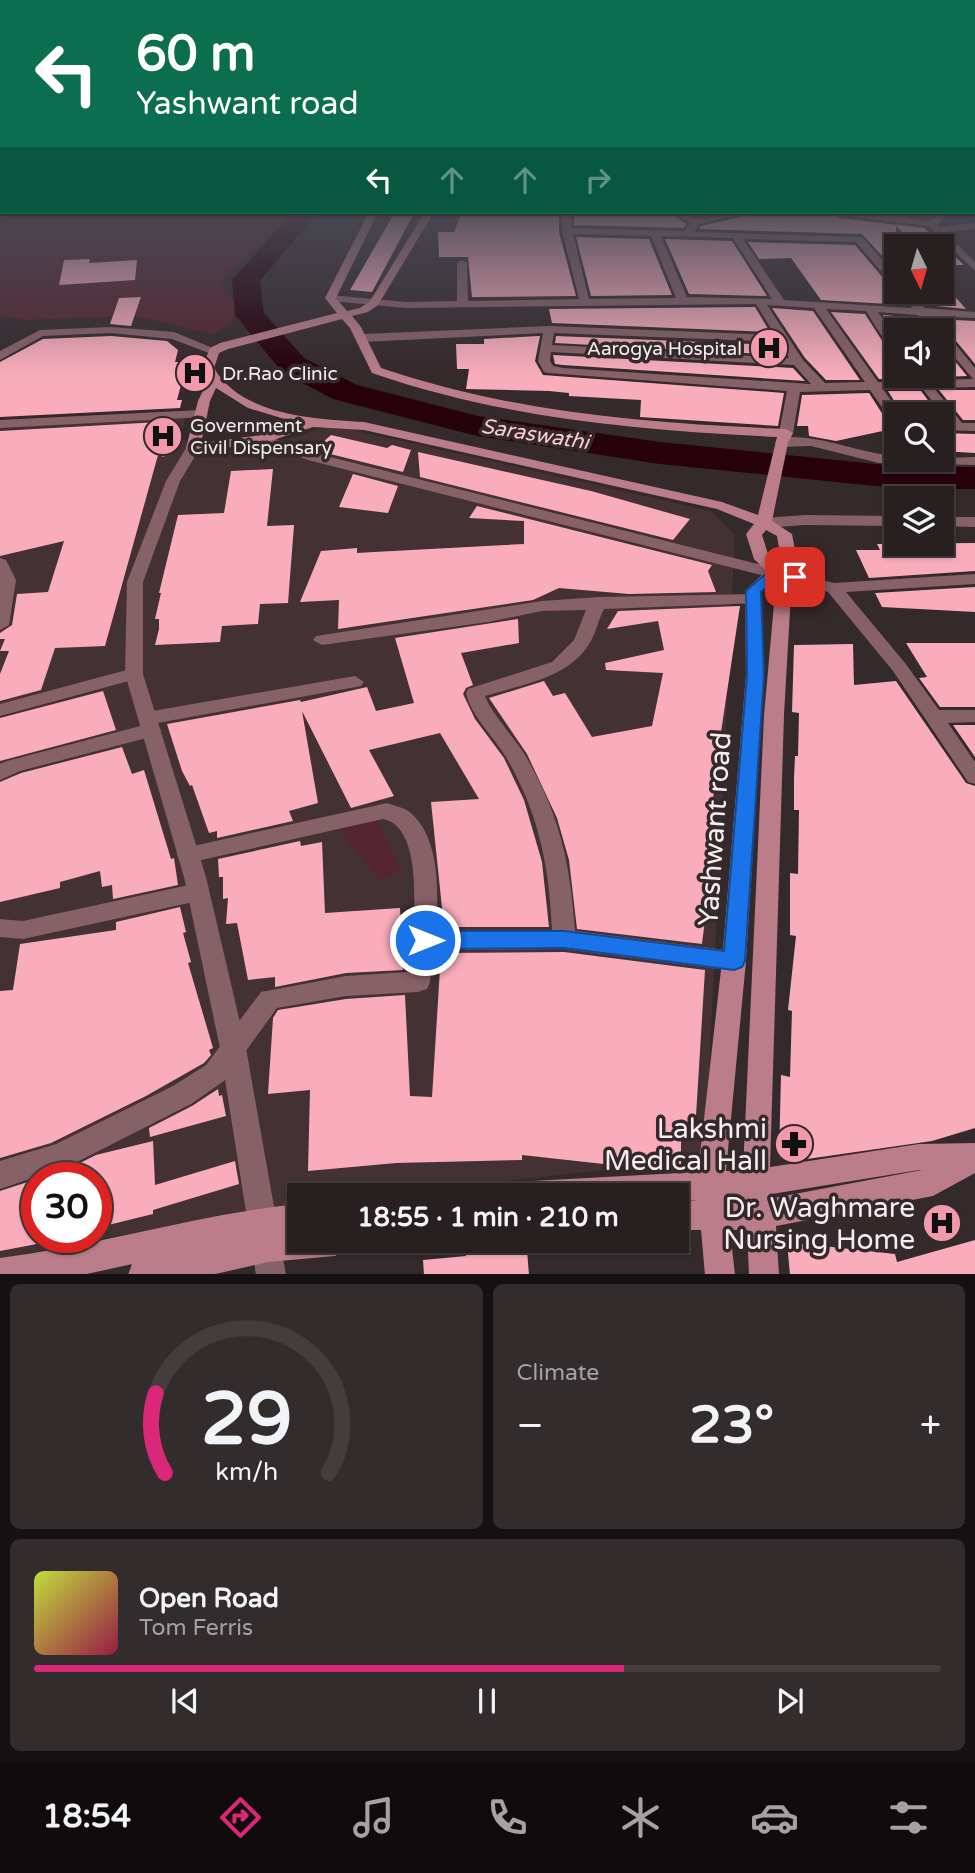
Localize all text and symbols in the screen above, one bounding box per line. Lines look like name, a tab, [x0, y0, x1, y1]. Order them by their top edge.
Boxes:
text: 60 m	[136, 25, 255, 84]
icon: left	[21, 28, 112, 119]
text: Yashwant road	[136, 85, 359, 123]
icon: left	[360, 161, 398, 199]
icon: ahead	[433, 161, 471, 199]
icon: ahead	[506, 161, 544, 199]
icon: right	[579, 161, 617, 199]
north arrow	[884, 234, 954, 304]
map controls	[884, 234, 954, 556]
button: sound	[884, 318, 954, 388]
hospital icon: Aarogya Hospital	[748, 327, 790, 369]
place label: Aarogya Hospital	[587, 338, 742, 360]
hospital icon: Dr.Rao Clinic	[174, 352, 216, 394]
place label: Dr.Rao Clinic	[222, 363, 338, 385]
button: search	[884, 402, 954, 472]
water label: Saraswathi	[479, 414, 593, 456]
hospital icon: Government Civil Dispensary	[142, 415, 184, 457]
place label: Government Civil Dispensary	[190, 415, 332, 459]
button: layers	[884, 486, 954, 556]
pin	[765, 547, 825, 607]
icon: arrive	[776, 558, 814, 596]
street label: Yashwant road	[691, 731, 739, 927]
position arrow	[388, 903, 462, 977]
place label: Lakshmi Medical Hall	[604, 1112, 767, 1178]
pharmacy icon: Lakshmi Medical Hall	[773, 1123, 815, 1165]
speed limit sign: 30	[21, 1162, 112, 1253]
place label: Dr. Waghmare Nursing Home	[723, 1191, 915, 1257]
text: 18:55 · 1 min · 210 m	[357, 1202, 619, 1233]
hospital icon: Dr. Waghmare Nursing Home	[921, 1202, 963, 1244]
text: Climate	[517, 1359, 599, 1387]
text: 29	[201, 1376, 292, 1464]
text: 23°	[689, 1394, 774, 1457]
text: −	[517, 1403, 544, 1449]
text: +	[920, 1403, 941, 1449]
text: km/h	[215, 1456, 278, 1486]
text: Open Road	[139, 1583, 279, 1614]
text: Tom Ferris	[139, 1614, 253, 1642]
icon: previous	[166, 1682, 204, 1720]
icon: pause	[468, 1682, 506, 1720]
icon: next	[771, 1682, 809, 1720]
icon: directions	[216, 1793, 265, 1842]
icon: music	[349, 1793, 398, 1842]
icon: phone	[483, 1793, 532, 1842]
icon: climate	[616, 1793, 665, 1842]
icon: car	[750, 1793, 799, 1842]
icon: filters	[884, 1793, 933, 1842]
text: 18:54	[42, 1798, 131, 1836]

